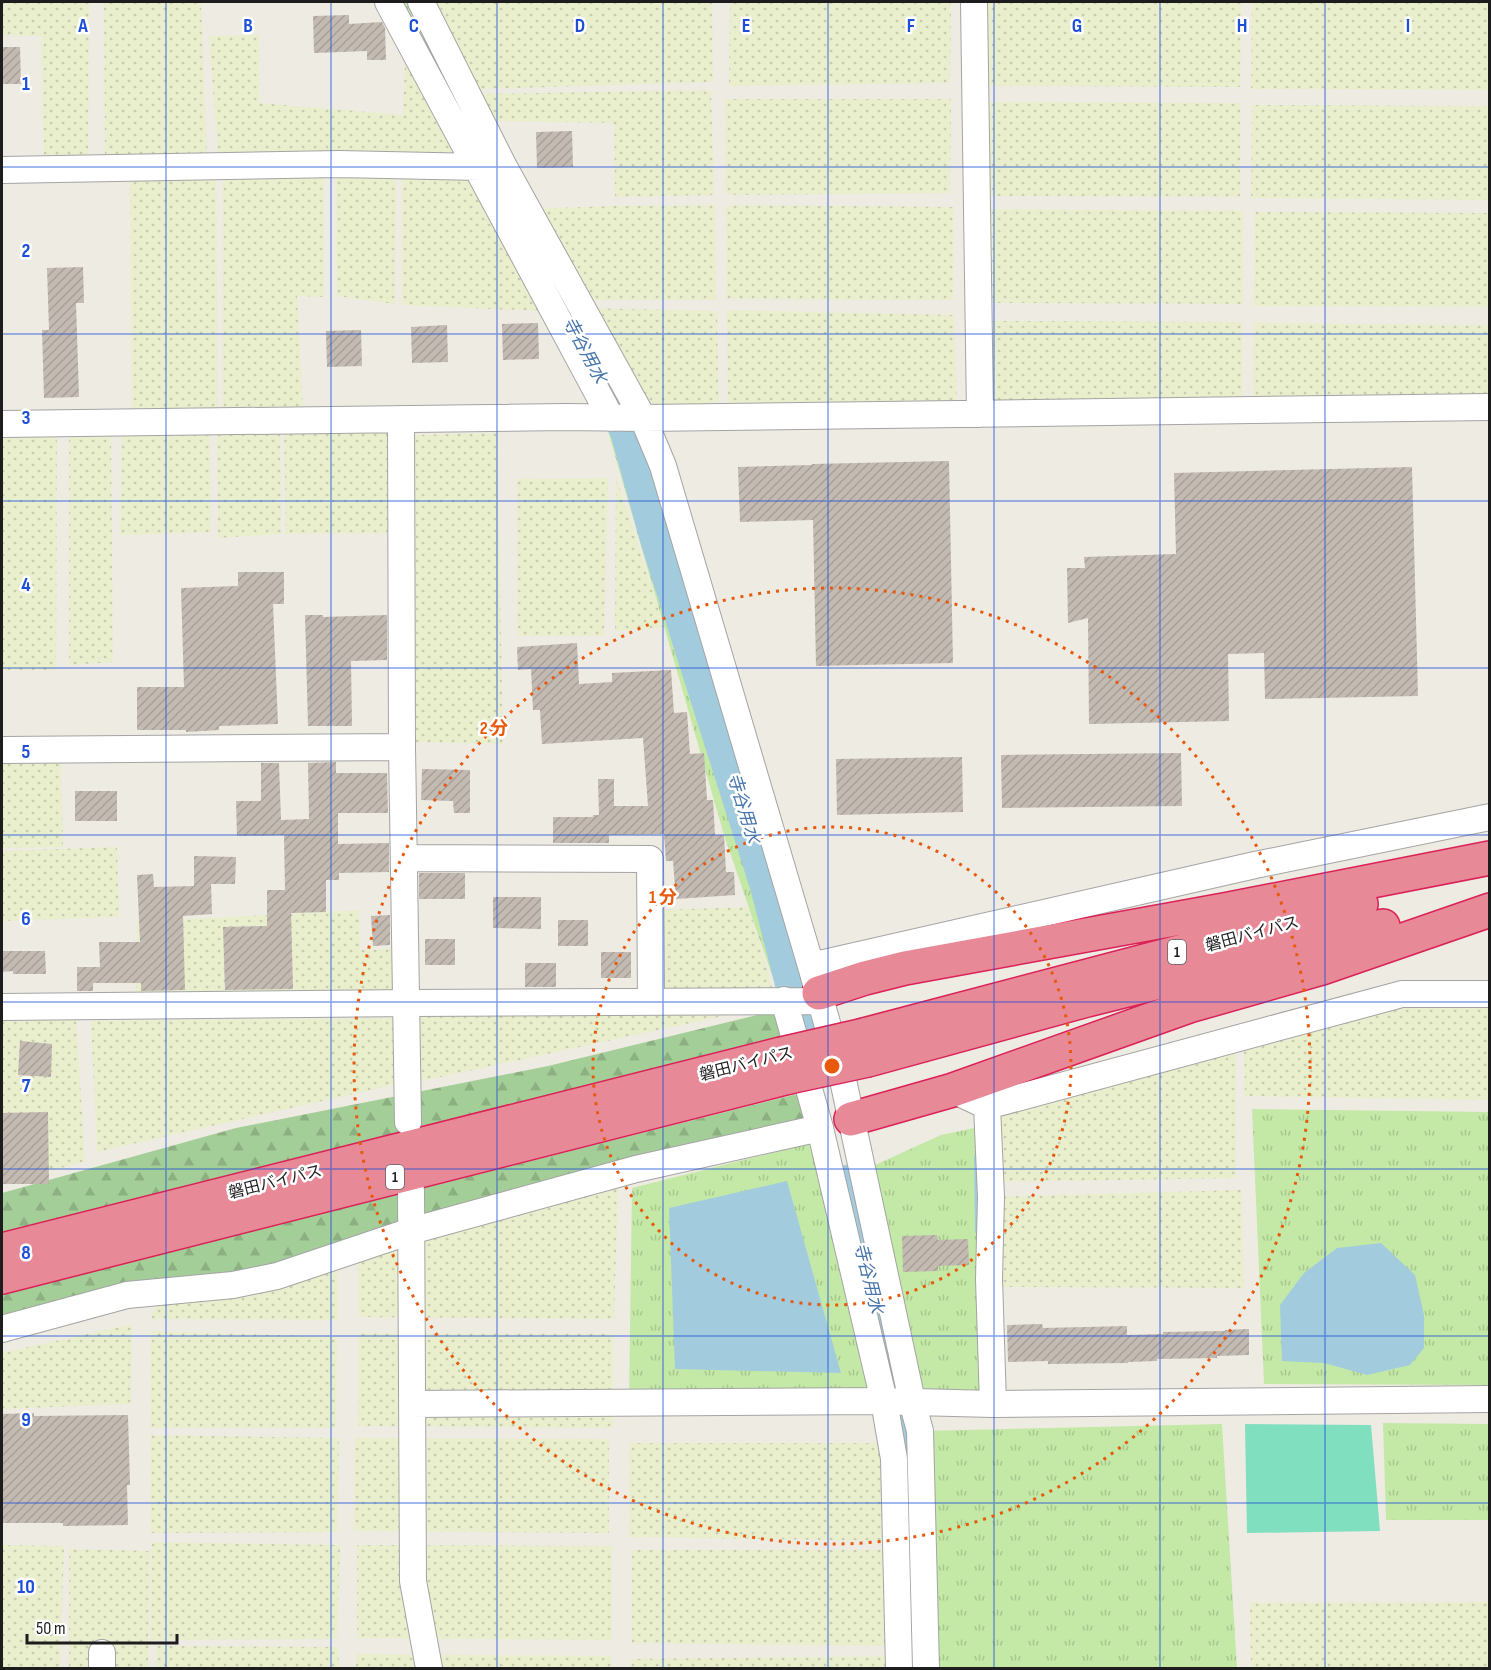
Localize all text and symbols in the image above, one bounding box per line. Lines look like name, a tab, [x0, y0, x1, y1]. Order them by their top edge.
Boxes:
text: A	[77, 14, 88, 38]
text: B	[243, 14, 253, 38]
text: C	[409, 14, 419, 38]
text: D	[575, 14, 585, 38]
text: E	[742, 14, 750, 38]
text: F	[907, 14, 915, 38]
text: G	[1072, 14, 1082, 38]
text: H	[1237, 14, 1247, 38]
text: I	[1406, 14, 1410, 38]
text: 1	[22, 72, 30, 96]
text: 2	[22, 239, 30, 263]
water label: 寺谷用水	[558, 314, 612, 389]
text: 3	[22, 406, 31, 430]
text: 4	[21, 573, 31, 597]
text: 2 分	[480, 718, 508, 739]
text: 5	[22, 740, 31, 764]
water label: 寺谷用水	[723, 771, 765, 848]
text: 1 分	[649, 887, 677, 908]
text: 6	[21, 907, 31, 931]
street label: 磐田バイパス	[1204, 913, 1301, 956]
road number: 1	[1168, 940, 1186, 964]
street label: 磐田バイパス	[698, 1044, 795, 1085]
centre of rings	[822, 1056, 842, 1076]
text: 7	[22, 1074, 31, 1098]
street label: 磐田バイパス	[227, 1162, 324, 1203]
road number: 1	[386, 1165, 404, 1189]
text: 8	[21, 1241, 31, 1265]
water label: 寺谷用水	[850, 1241, 888, 1318]
text: 9	[21, 1408, 31, 1432]
text: 10	[17, 1575, 35, 1599]
scale bar	[27, 1607, 177, 1645]
text: 50 m	[36, 1618, 66, 1639]

